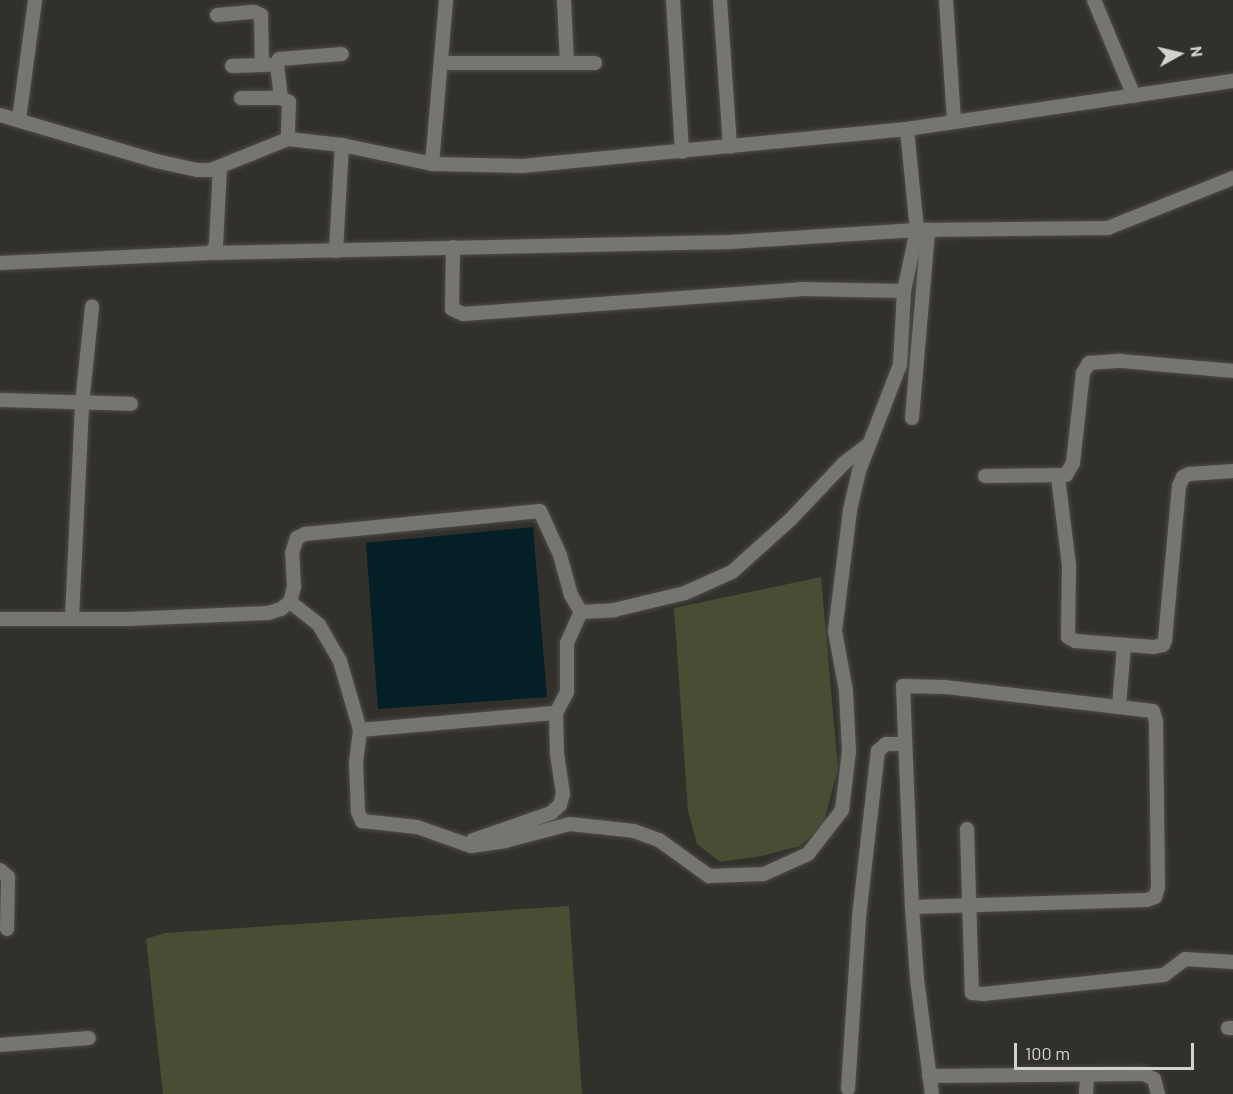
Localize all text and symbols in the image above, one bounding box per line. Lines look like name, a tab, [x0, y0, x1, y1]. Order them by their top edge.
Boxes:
north arrow	[1149, 24, 1209, 84]
text: N	[1187, 45, 1207, 58]
scale bar	[1017, 1031, 1197, 1069]
text: 100 m	[1025, 1042, 1070, 1064]

